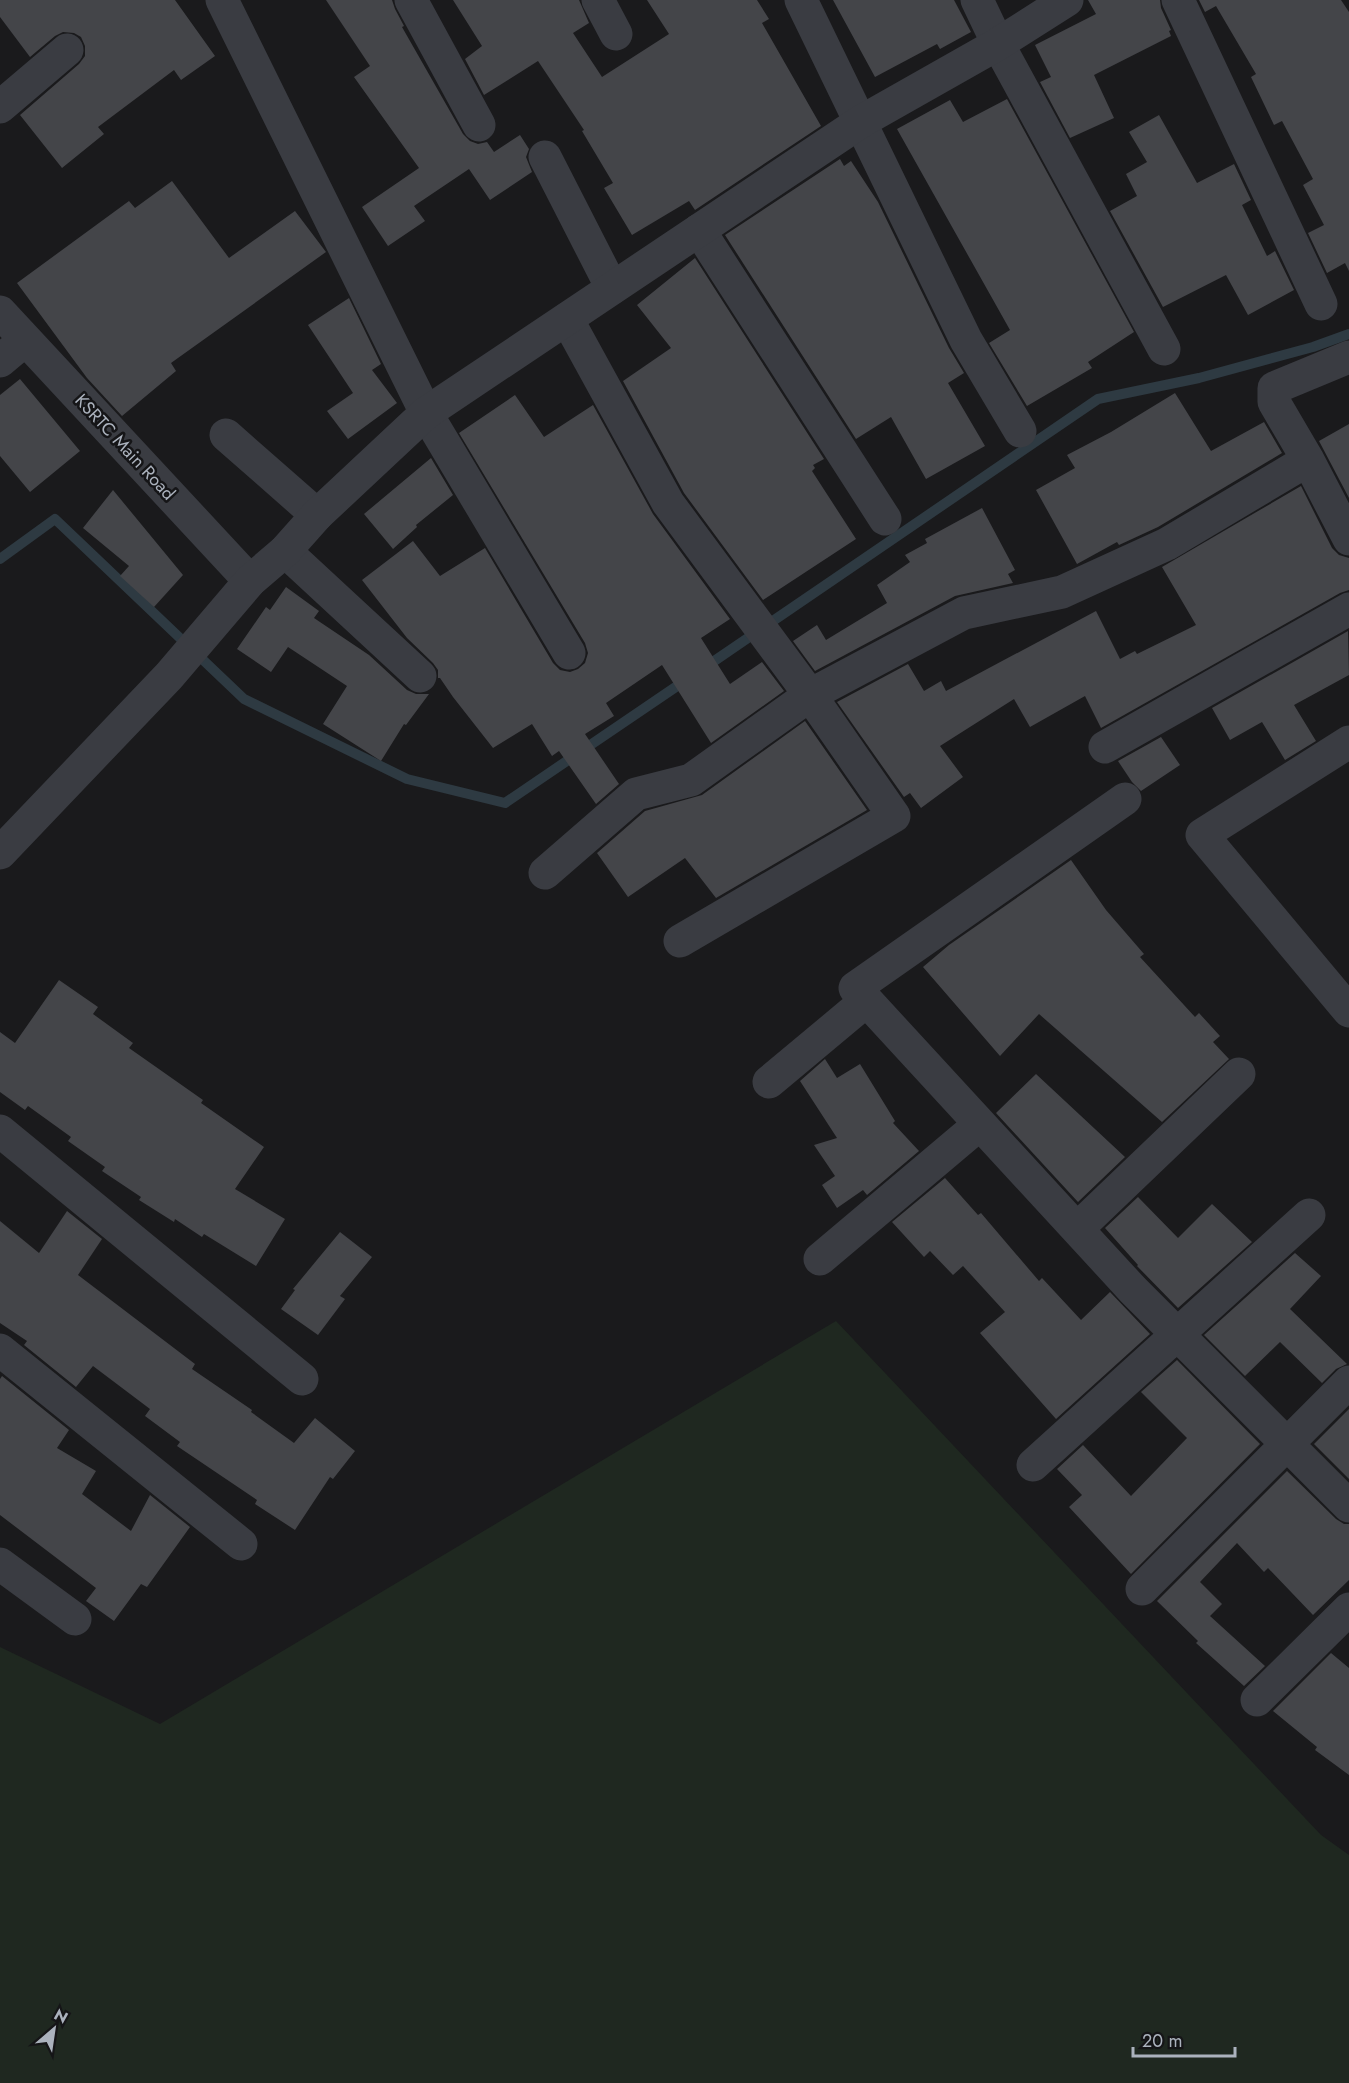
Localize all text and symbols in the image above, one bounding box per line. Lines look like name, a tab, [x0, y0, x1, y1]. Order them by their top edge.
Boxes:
street label: KSRTC Main Road	[69, 388, 181, 506]
north arrow	[24, 1999, 84, 2059]
text: N	[50, 2003, 72, 2029]
scale bar	[1133, 2020, 1235, 2058]
text: 20 m	[1142, 2028, 1182, 2054]

